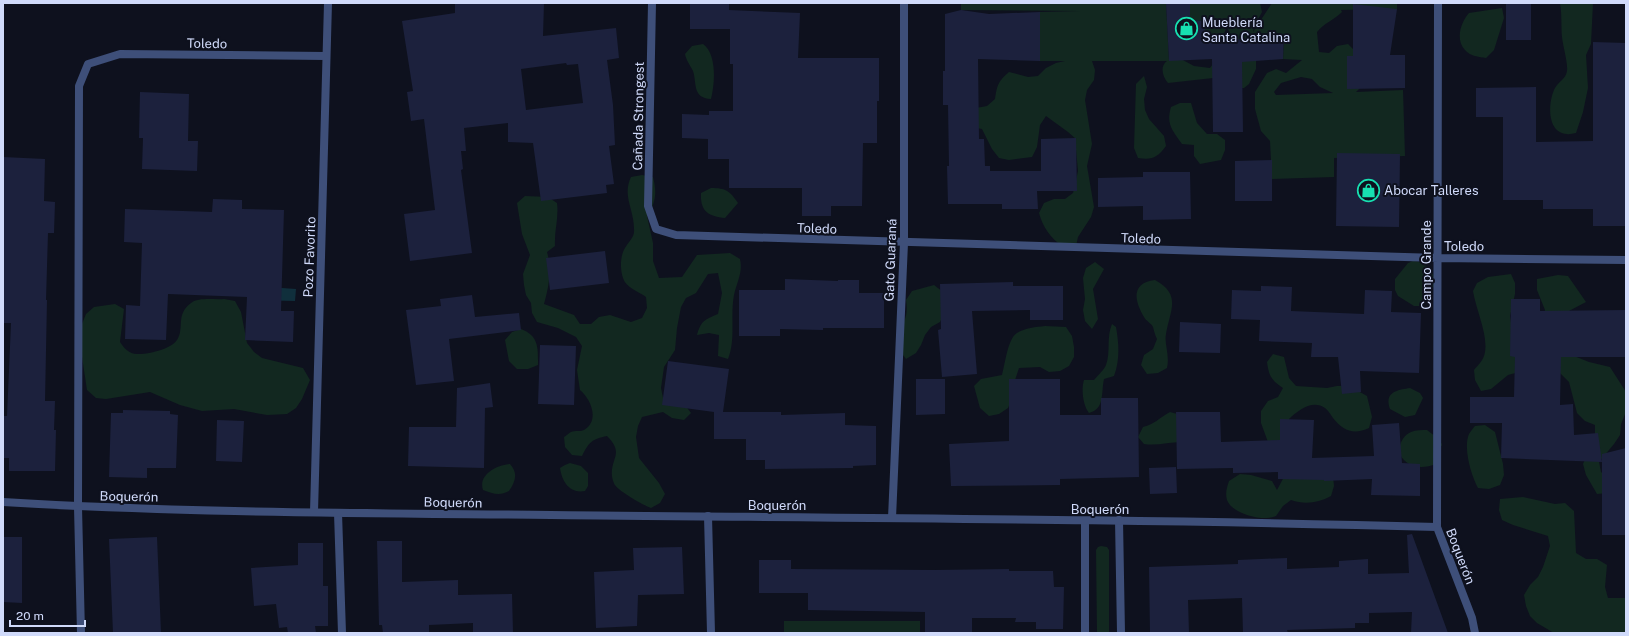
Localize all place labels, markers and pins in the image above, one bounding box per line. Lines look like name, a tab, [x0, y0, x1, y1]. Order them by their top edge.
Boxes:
place label: Mueblería Santa Catalina	[1202, 15, 1290, 45]
shop icon: Mueblería Santa Catalina	[1173, 16, 1199, 42]
shop icon: Abocar Talleres	[1355, 177, 1381, 203]
place label: Abocar Talleres	[1384, 183, 1478, 198]

